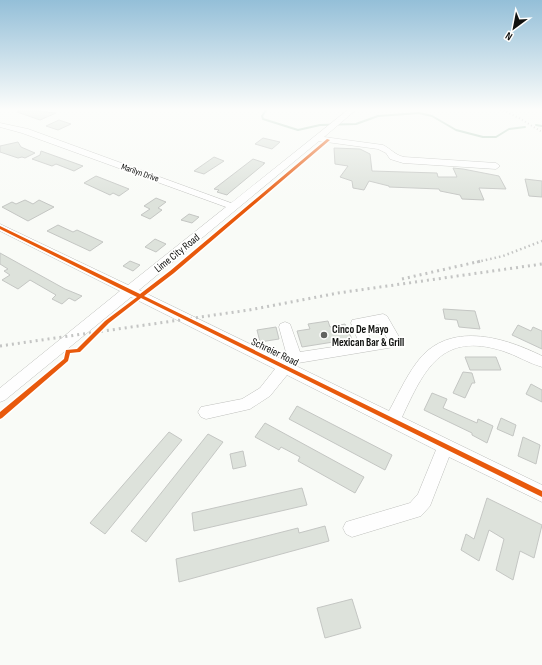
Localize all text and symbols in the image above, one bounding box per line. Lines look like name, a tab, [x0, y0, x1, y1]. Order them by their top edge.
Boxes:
north arrow	[494, 8, 534, 48]
text: N	[503, 29, 515, 43]
street label: Marilyn Drive	[120, 161, 161, 185]
street label: Lime City Road	[152, 231, 203, 275]
place label: Cinco De Mayo Mexican Bar & Grill	[332, 323, 404, 349]
marker: Cinco De Mayo Mexican Bar & Grill	[319, 330, 329, 340]
street label: Schreier Road	[249, 335, 301, 369]

